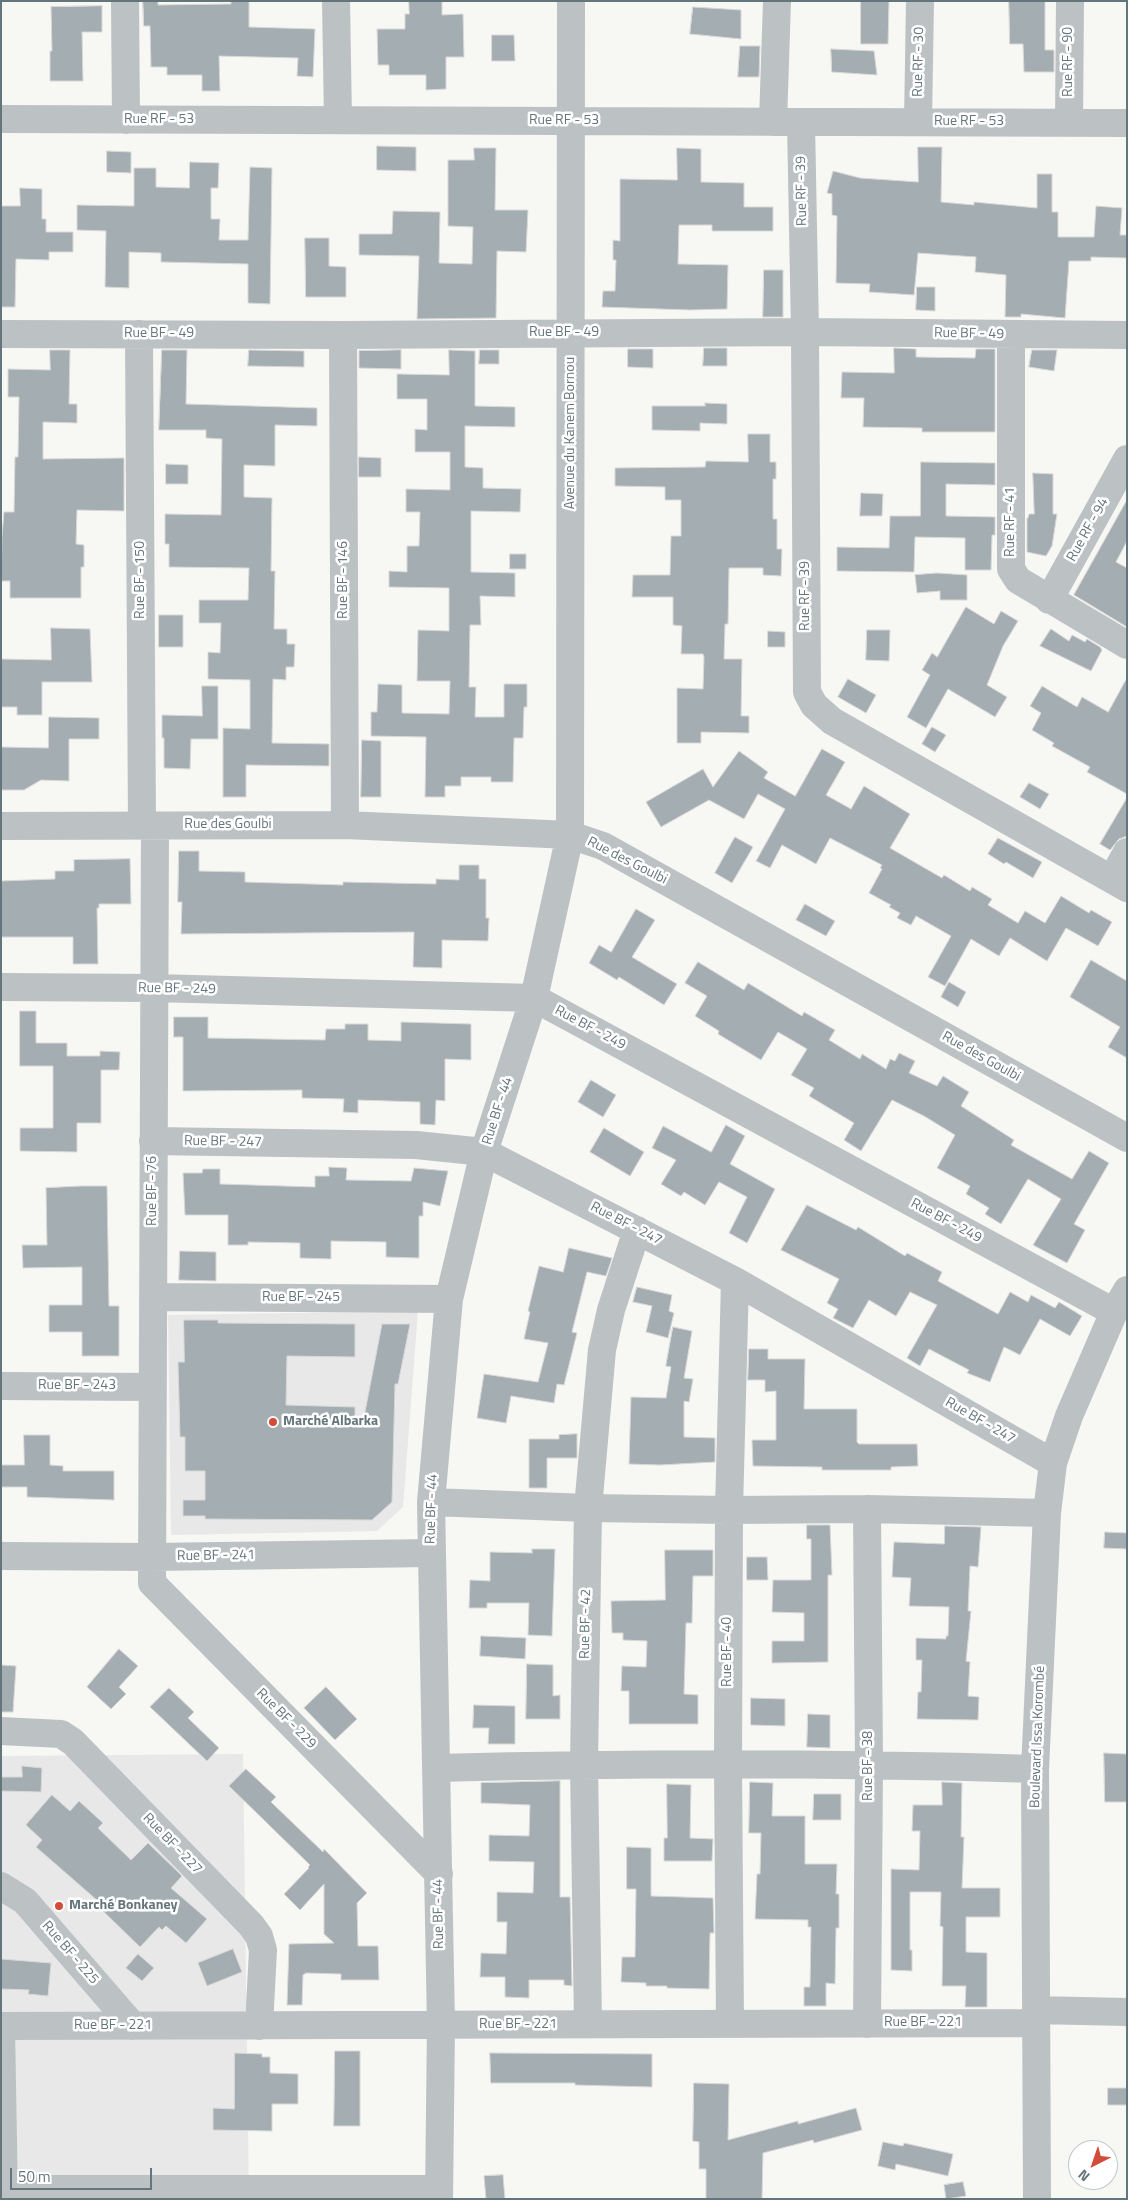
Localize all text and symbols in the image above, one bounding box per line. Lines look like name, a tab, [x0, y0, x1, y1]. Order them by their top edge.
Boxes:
street label: Rue RF - 30	[910, 27, 928, 97]
street label: Rue RF - 90	[1061, 27, 1077, 97]
street label: Rue RF - 53	[124, 112, 194, 128]
street label: Rue RF - 53	[529, 113, 599, 129]
street label: Rue RF - 53	[934, 114, 1004, 130]
street label: Rue RF - 39	[793, 156, 811, 226]
street label: Rue BF - 49	[529, 325, 599, 341]
street label: Rue BF - 49	[934, 325, 1004, 343]
street label: Rue BF - 49	[124, 326, 194, 342]
street label: Avenue du Kanem Bornou	[563, 357, 579, 509]
street label: Rue RF - 41	[1003, 487, 1019, 557]
street label: Rue RF - 94	[1064, 495, 1112, 565]
street label: Rue BF - 150	[133, 541, 149, 619]
street label: Rue BF - 146	[336, 541, 352, 619]
street label: Rue RF - 39	[798, 561, 814, 631]
street label: Rue des Goulbi	[184, 817, 272, 833]
street label: Rue des Goulbi	[584, 834, 670, 888]
street label: Rue BF - 249	[138, 980, 216, 998]
street label: Rue BF - 249	[552, 1002, 628, 1054]
street label: Rue des Goulbi	[939, 1028, 1023, 1086]
street label: Rue BF - 44	[479, 1075, 517, 1147]
street label: Rue BF - 247	[184, 1133, 262, 1151]
street label: Rue BF - 76	[145, 1156, 161, 1226]
street label: Rue BF - 249	[908, 1195, 984, 1247]
street label: Rue BF - 247	[587, 1199, 665, 1249]
street label: Rue BF - 245	[262, 1290, 340, 1306]
street label: Rue BF - 243	[38, 1378, 116, 1394]
street label: Rue BF - 247	[942, 1394, 1018, 1448]
place label: Marché Albarka	[283, 1414, 378, 1430]
marker: Marché Albarka	[267, 1416, 279, 1428]
street label: Rue BF - 44	[422, 1474, 442, 1544]
street label: Rue BF - 241	[177, 1547, 255, 1565]
street label: Rue BF - 42	[577, 1589, 595, 1659]
street label: Rue BF - 40	[720, 1617, 736, 1687]
street label: Boulevard Issa Korombé	[1027, 1666, 1049, 1808]
street label: Rue BF - 229	[252, 1685, 320, 1753]
street label: Rue BF - 38	[861, 1731, 877, 1801]
street label: Rue BF - 227	[139, 1810, 205, 1878]
street label: Rue BF - 44	[430, 1879, 448, 1949]
place label: Marché Bonkaney	[69, 1898, 177, 1914]
marker: Marché Bonkaney	[53, 1900, 65, 1912]
street label: Rue BF - 225	[38, 1918, 102, 1988]
street label: Rue BF - 221	[884, 2015, 962, 2031]
street label: Rue BF - 221	[479, 2017, 557, 2033]
street label: Rue BF - 221	[74, 2018, 152, 2034]
north arrow	[1068, 2140, 1118, 2190]
scale bar	[12, 2158, 155, 2190]
text: 50 m	[18, 2165, 51, 2188]
text: N	[1073, 2165, 1094, 2187]

